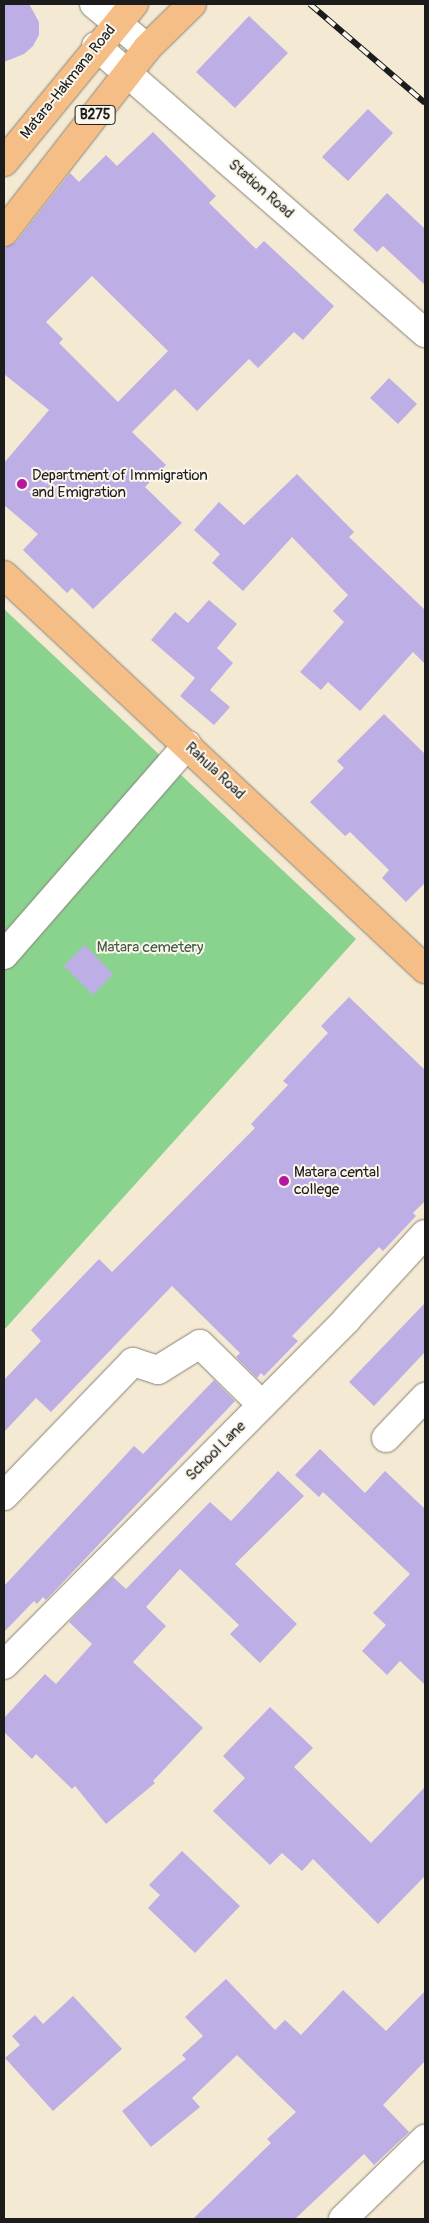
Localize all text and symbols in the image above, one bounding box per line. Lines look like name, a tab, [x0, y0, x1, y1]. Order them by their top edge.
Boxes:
street label: Matara-Hakmana Road	[17, 21, 119, 143]
road number: B275	[74, 104, 116, 126]
street label: Station Road	[225, 156, 297, 222]
place label: Department of Immigration and Emigration	[32, 466, 208, 501]
marker: Department of Immigration and Emigration	[16, 478, 28, 490]
street label: Rahula Road	[181, 739, 249, 803]
park label: Matara cemetery	[97, 939, 203, 957]
place label: Matara cental college	[294, 1163, 380, 1198]
marker: Matara cental college	[278, 1175, 290, 1187]
street label: School Lane	[182, 1417, 250, 1485]

